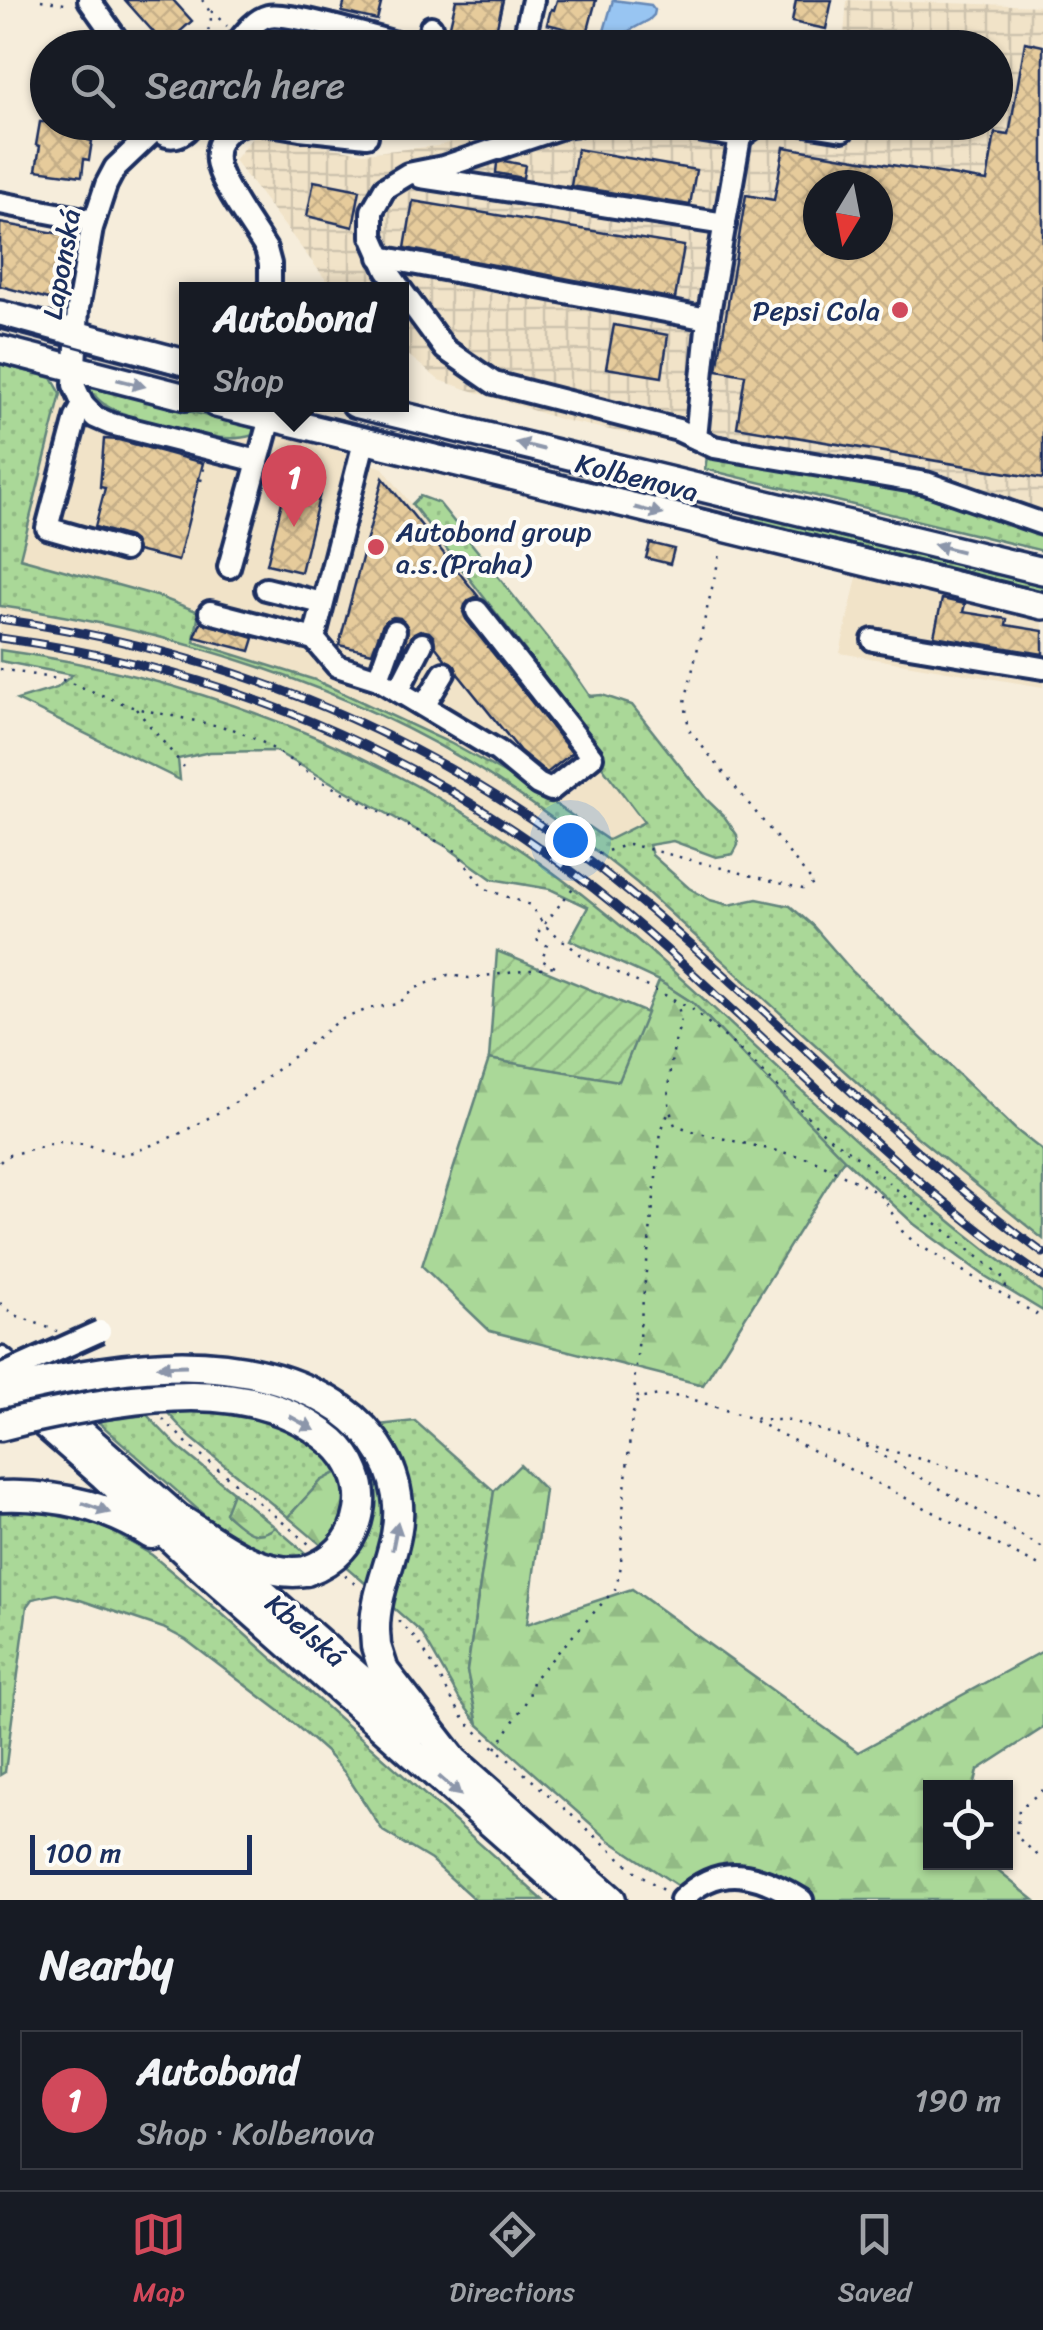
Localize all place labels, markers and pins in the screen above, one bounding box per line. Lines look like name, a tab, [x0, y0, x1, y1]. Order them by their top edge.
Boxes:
place label: Pepsi Cola	[753, 286, 880, 335]
marker: Pepsi Cola	[889, 299, 911, 321]
pin: 1	[262, 444, 326, 527]
place label: Autobond group a.s.(Praha)	[395, 507, 592, 588]
marker: Autobond group a.s.(Praha)	[365, 536, 387, 558]

